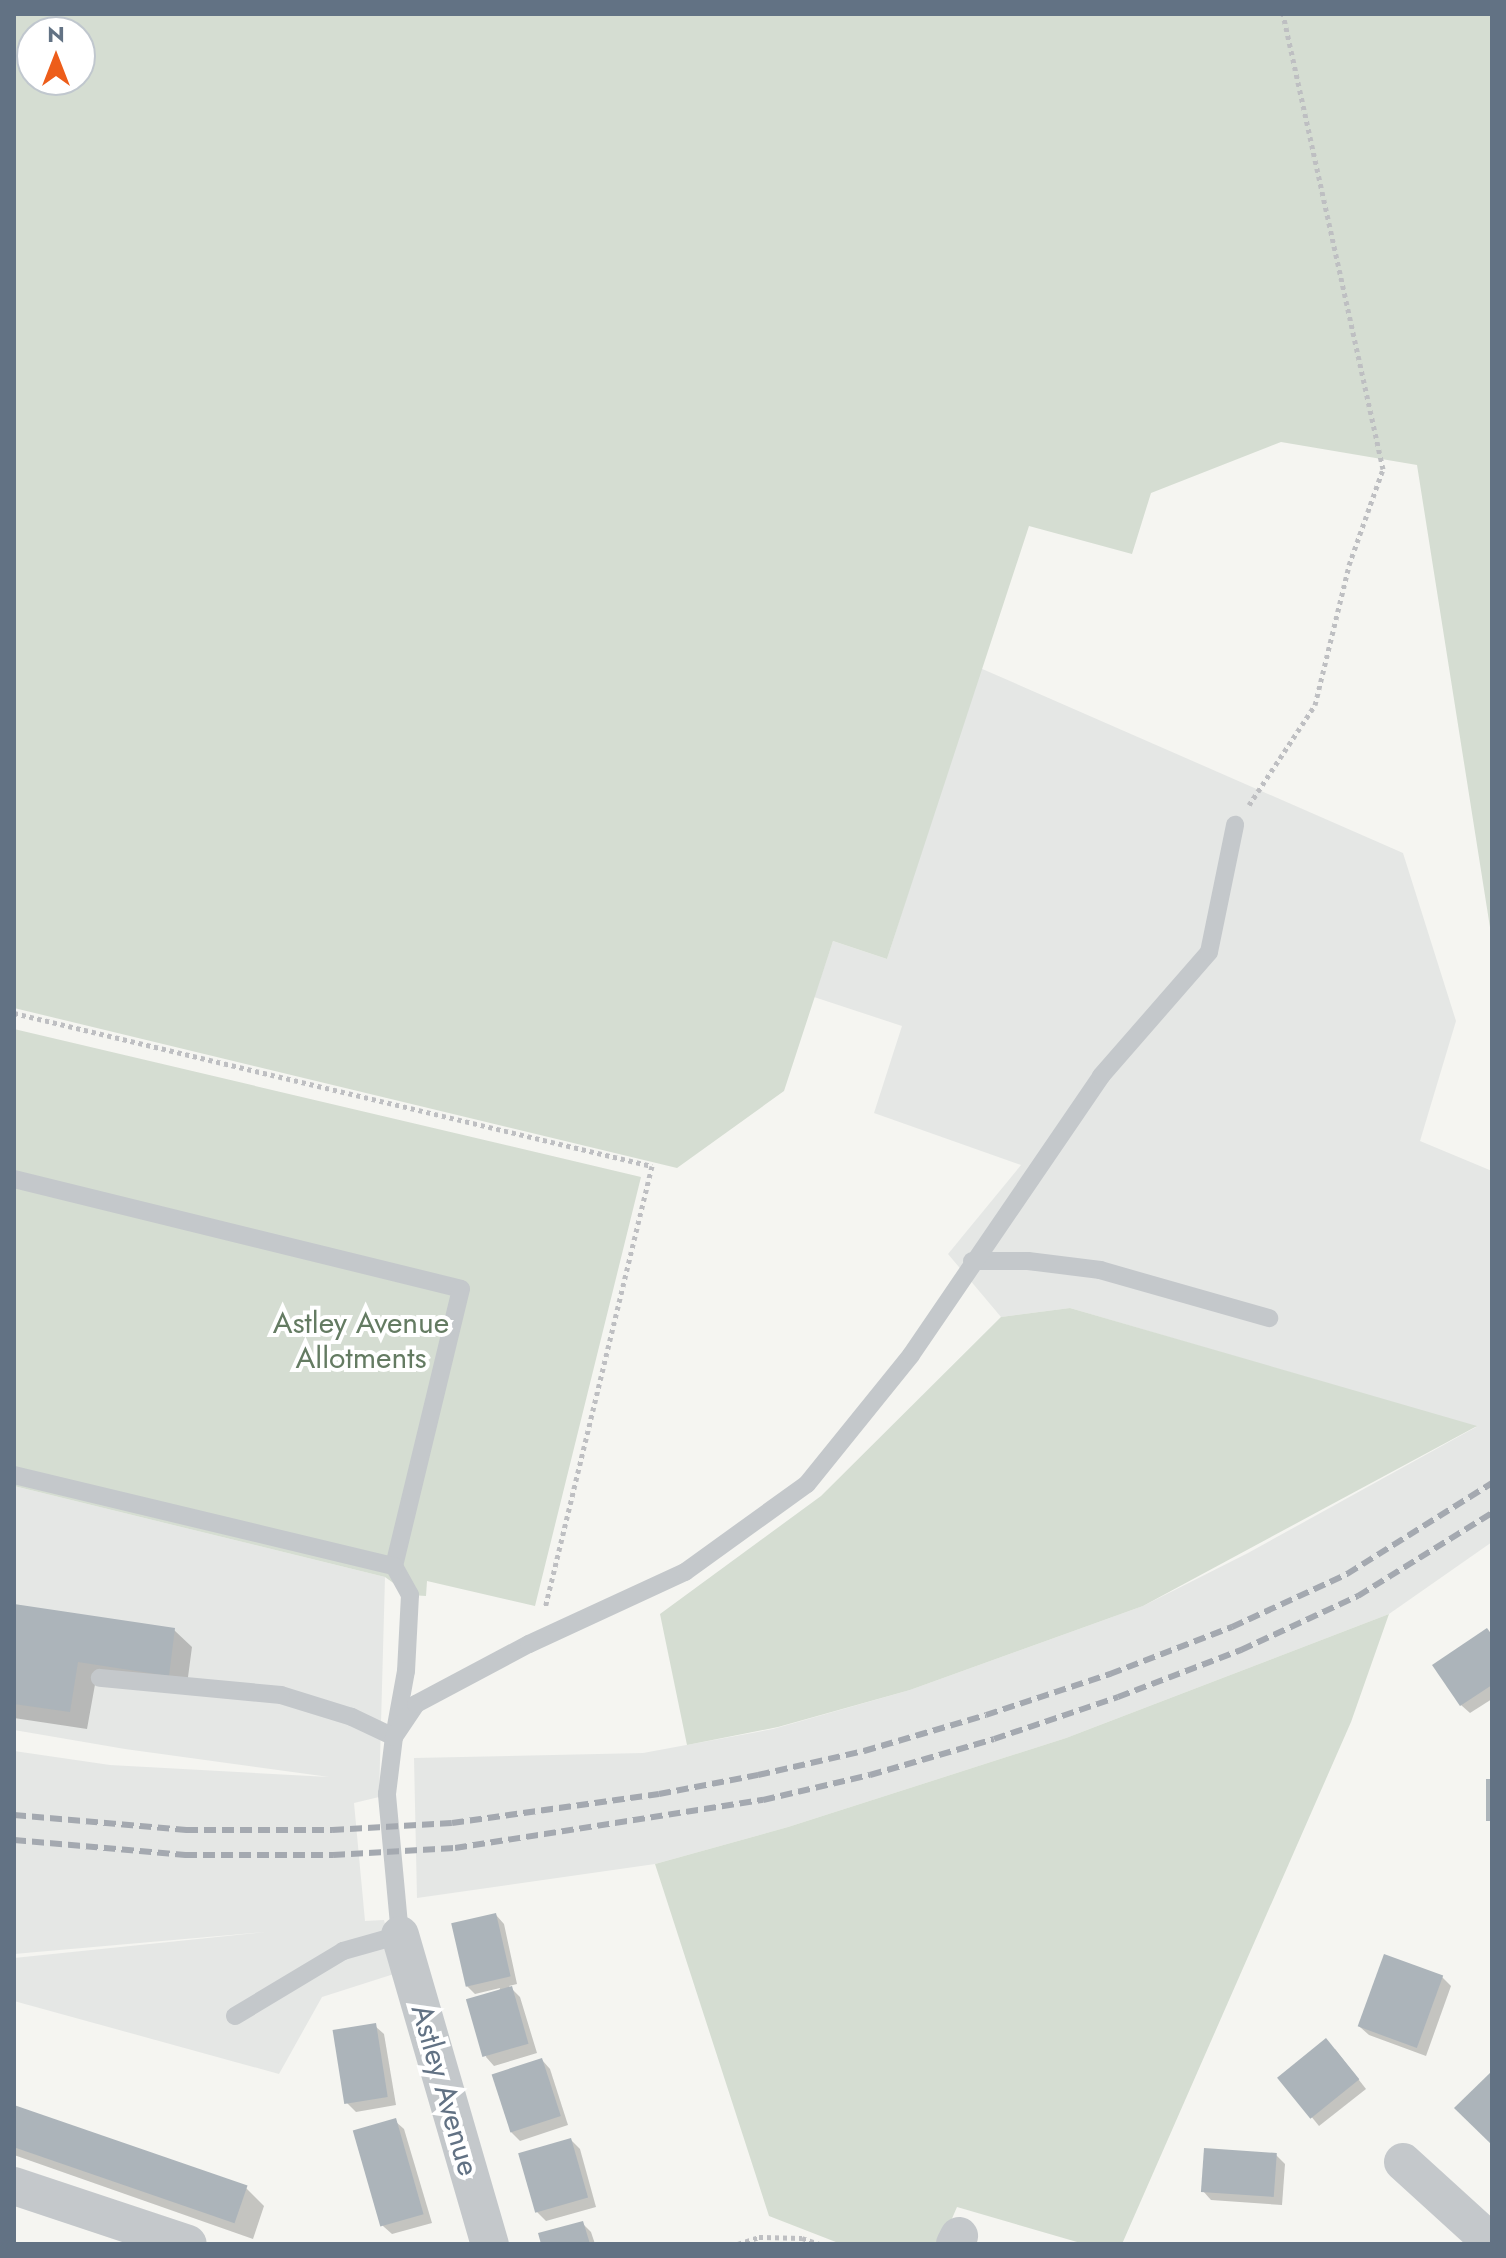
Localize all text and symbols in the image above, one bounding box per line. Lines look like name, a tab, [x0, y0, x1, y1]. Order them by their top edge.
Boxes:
north arrow	[16, 16, 96, 96]
text: N	[47, 18, 65, 50]
park label: Astley Avenue Allotments	[273, 1305, 449, 1376]
street label: Astley Avenue	[403, 2000, 487, 2180]

